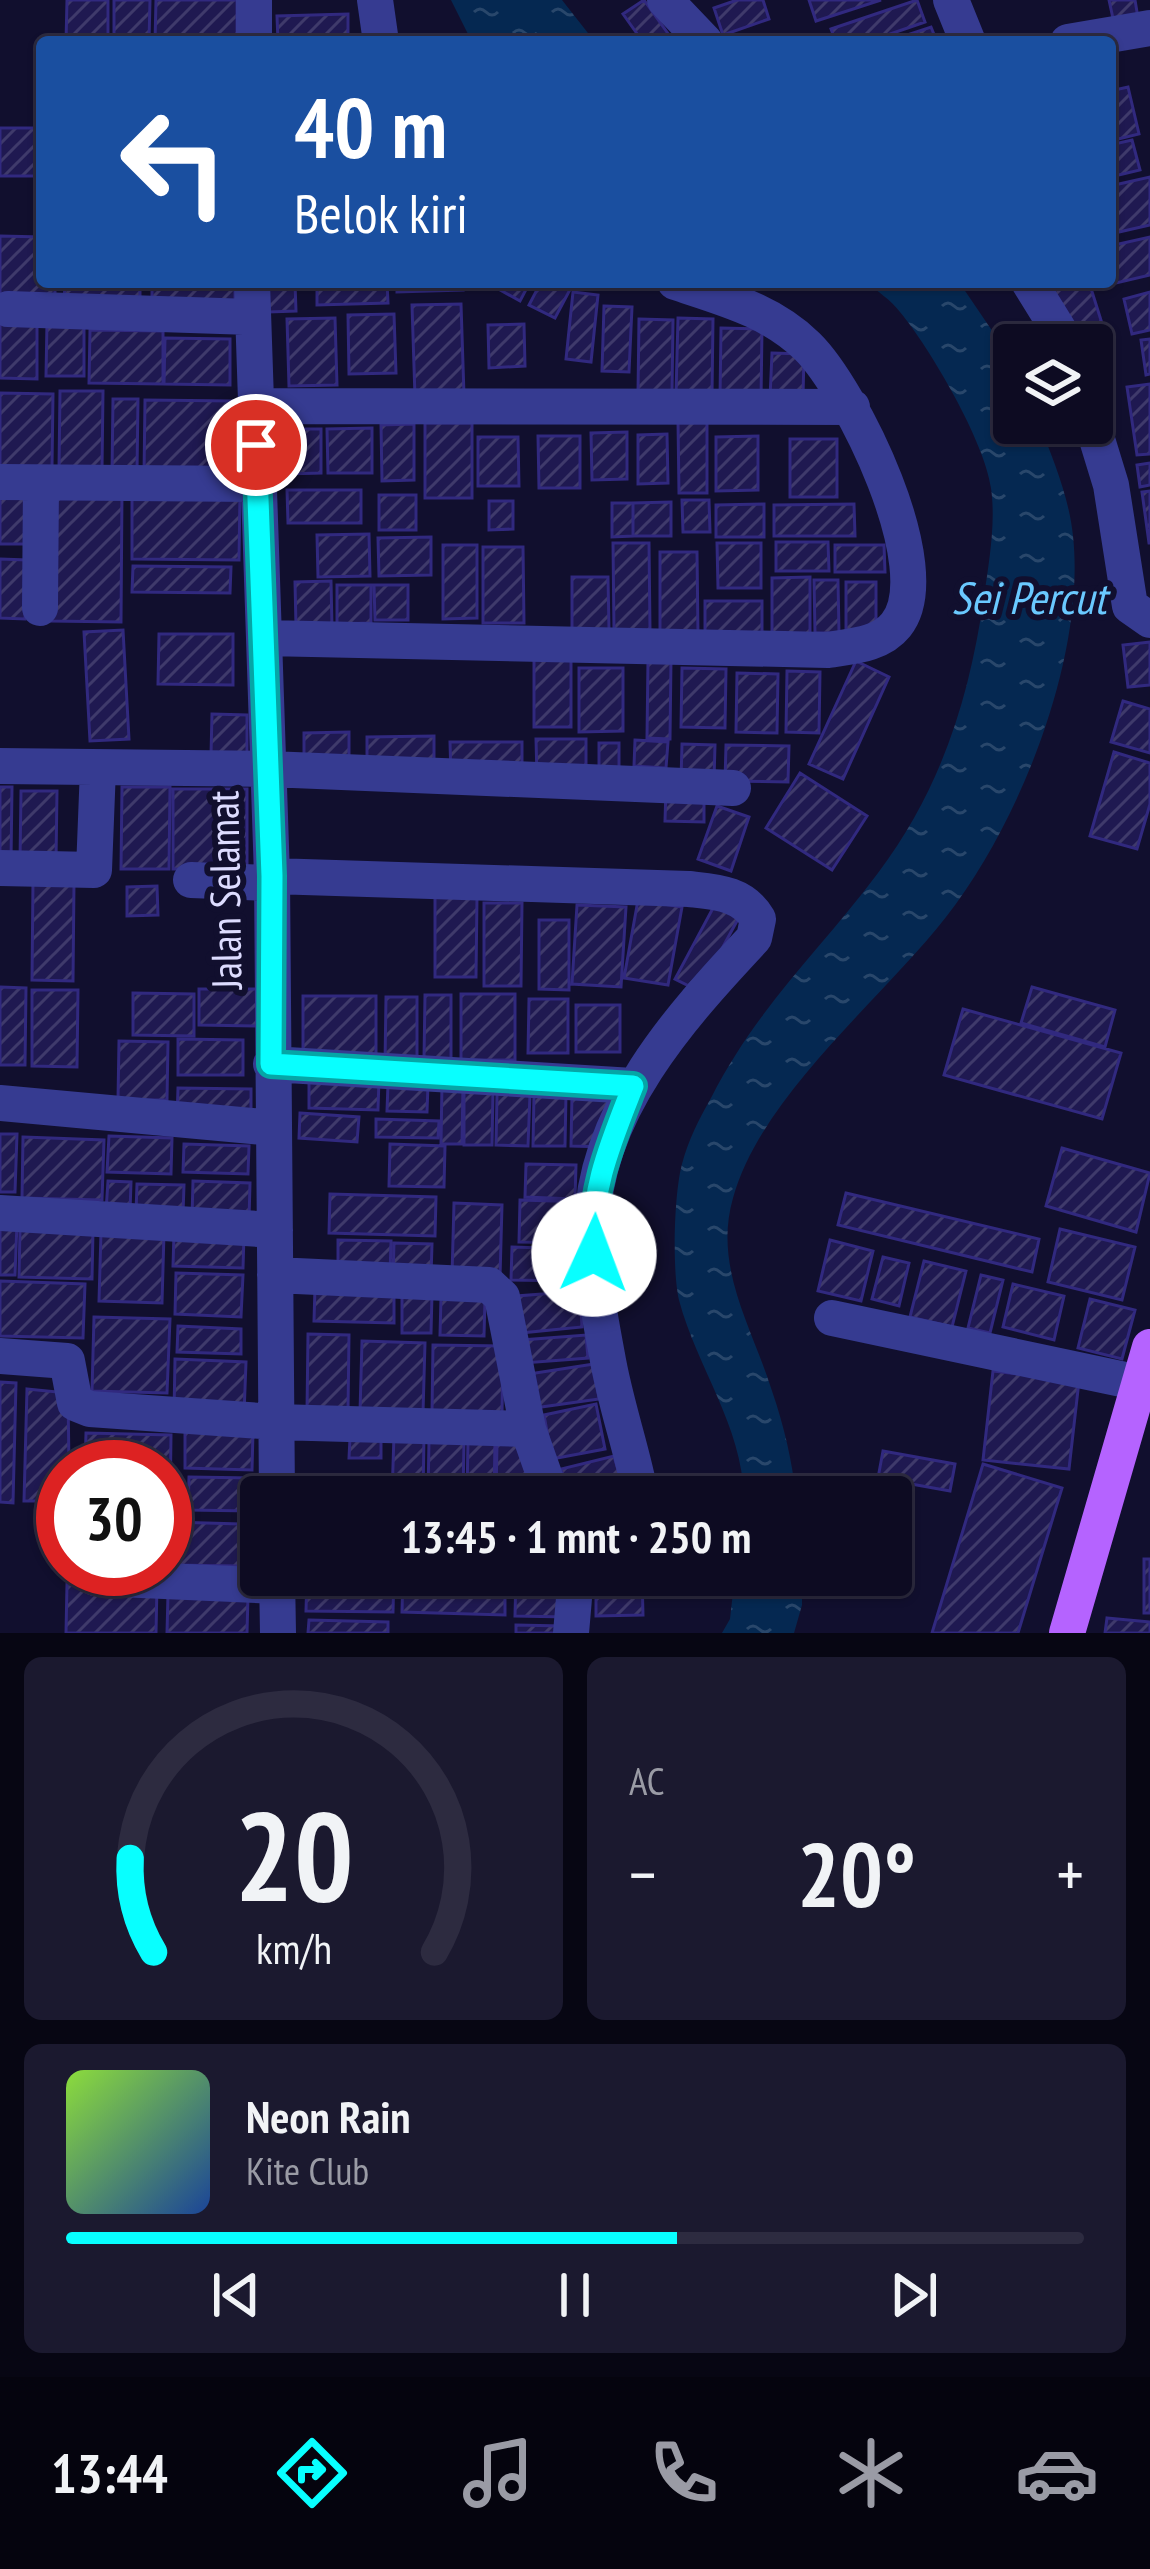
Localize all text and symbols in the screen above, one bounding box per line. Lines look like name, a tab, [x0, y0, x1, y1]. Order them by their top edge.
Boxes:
text: 40 m	[294, 72, 447, 181]
icon: left	[96, 84, 252, 240]
text: Belok kiri	[294, 178, 468, 248]
map controls	[993, 324, 1113, 444]
button: layers	[993, 324, 1113, 444]
pin	[205, 394, 307, 496]
icon: arrive	[223, 412, 289, 478]
water label: Sei Percut	[952, 568, 1111, 626]
street label: Jalan Selamat	[195, 790, 254, 992]
position arrow	[531, 1191, 657, 1317]
speed limit sign: 30	[36, 1440, 192, 1596]
text: 13:45 · 1 mnt · 250 m	[401, 1507, 751, 1565]
text: AC	[629, 1755, 665, 1806]
text: 20	[234, 1774, 353, 1935]
text: 20°	[797, 1815, 916, 1932]
text: −	[629, 1831, 656, 1916]
text: +	[1057, 1831, 1084, 1916]
text: km/h	[255, 1919, 332, 1975]
text: Neon Rain	[246, 2087, 411, 2145]
text: Kite Club	[246, 2145, 369, 2196]
icon: previous	[203, 2262, 269, 2328]
icon: pause	[542, 2262, 608, 2328]
icon: next	[881, 2262, 947, 2328]
icon: directions	[270, 2431, 354, 2515]
icon: music	[456, 2431, 540, 2515]
icon: phone	[642, 2431, 726, 2515]
icon: climate	[829, 2431, 913, 2515]
icon: car	[1015, 2431, 1099, 2515]
text: 13:44	[51, 2438, 168, 2508]

